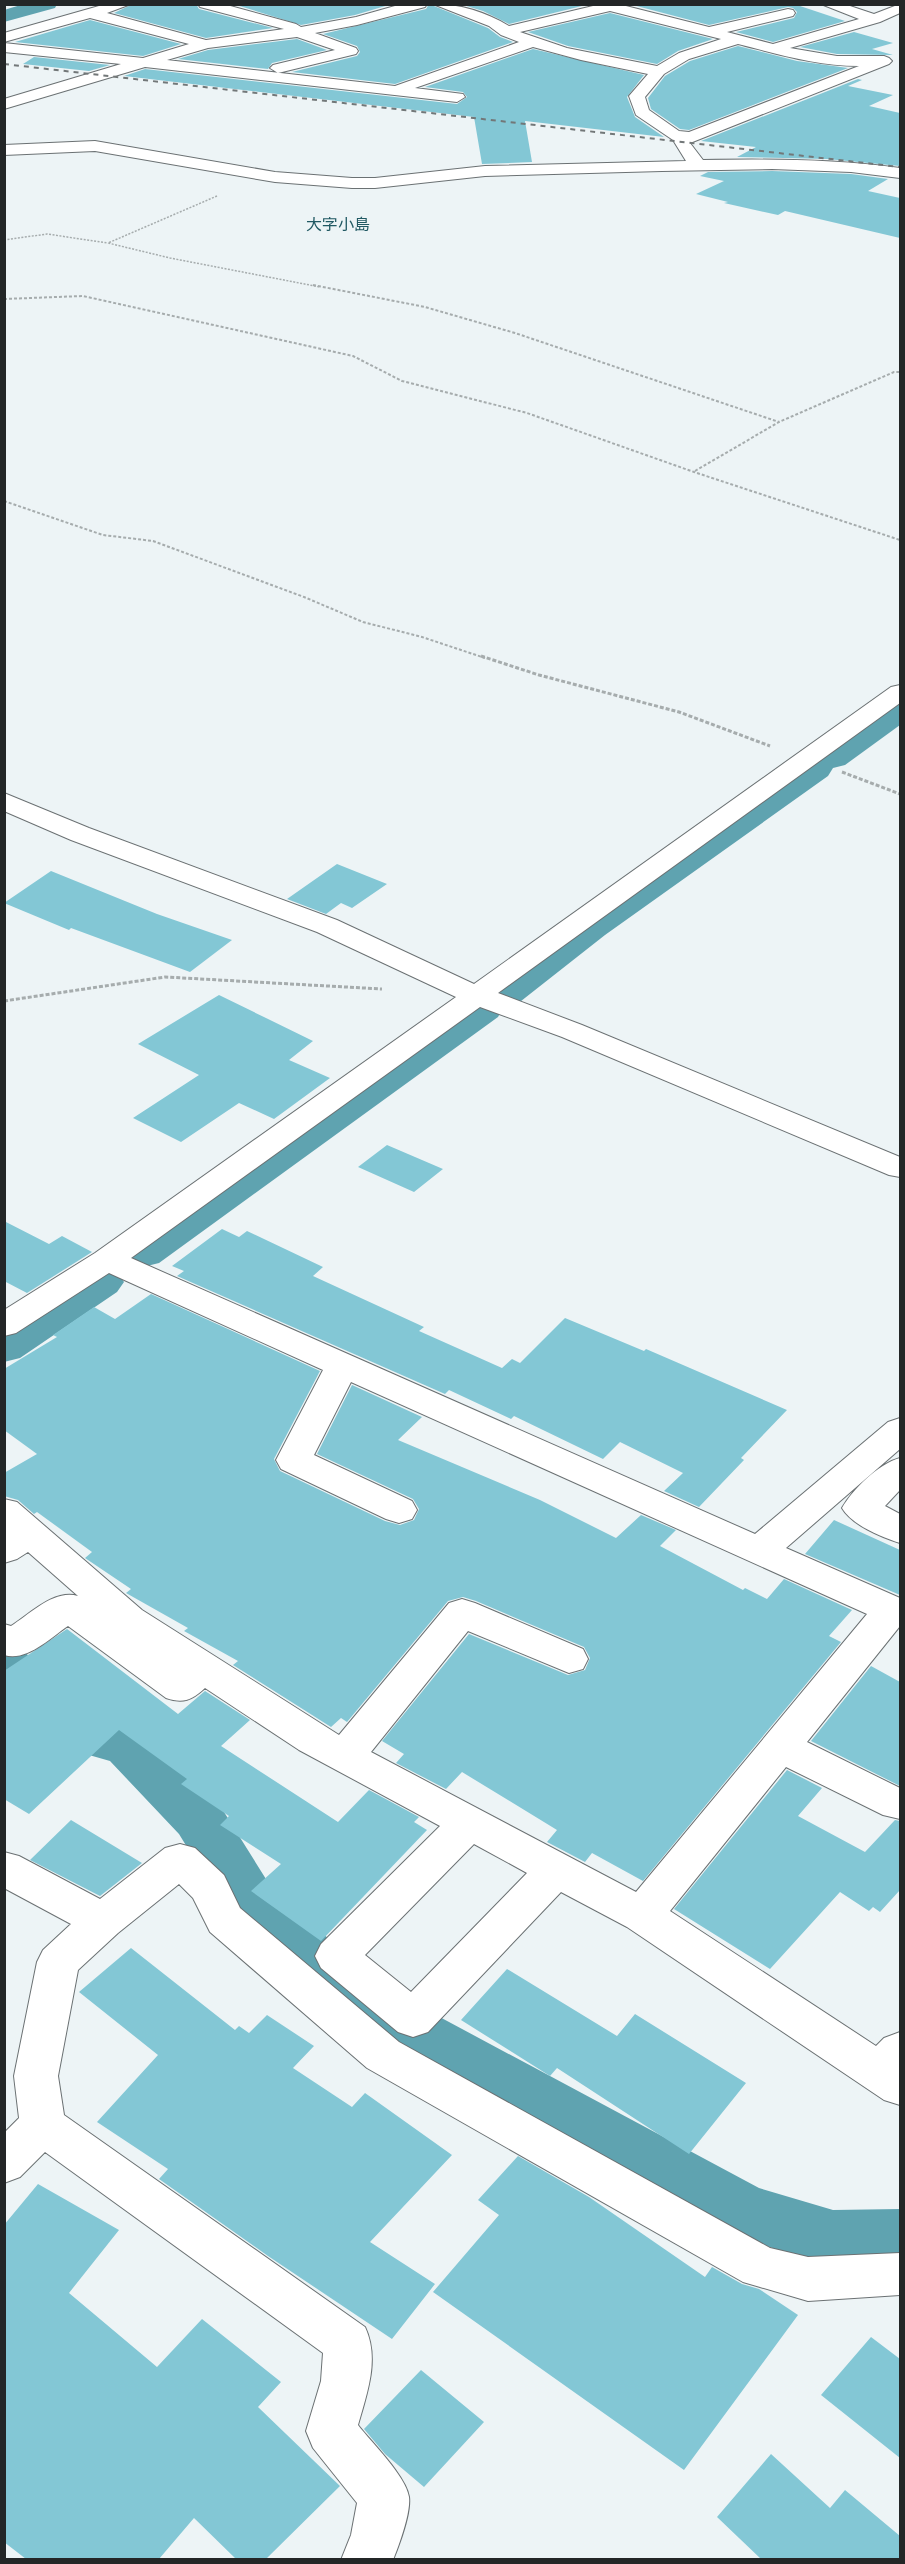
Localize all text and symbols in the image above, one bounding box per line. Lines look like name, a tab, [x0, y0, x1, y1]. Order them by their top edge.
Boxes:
district label: 大字小島	[306, 215, 370, 234]

